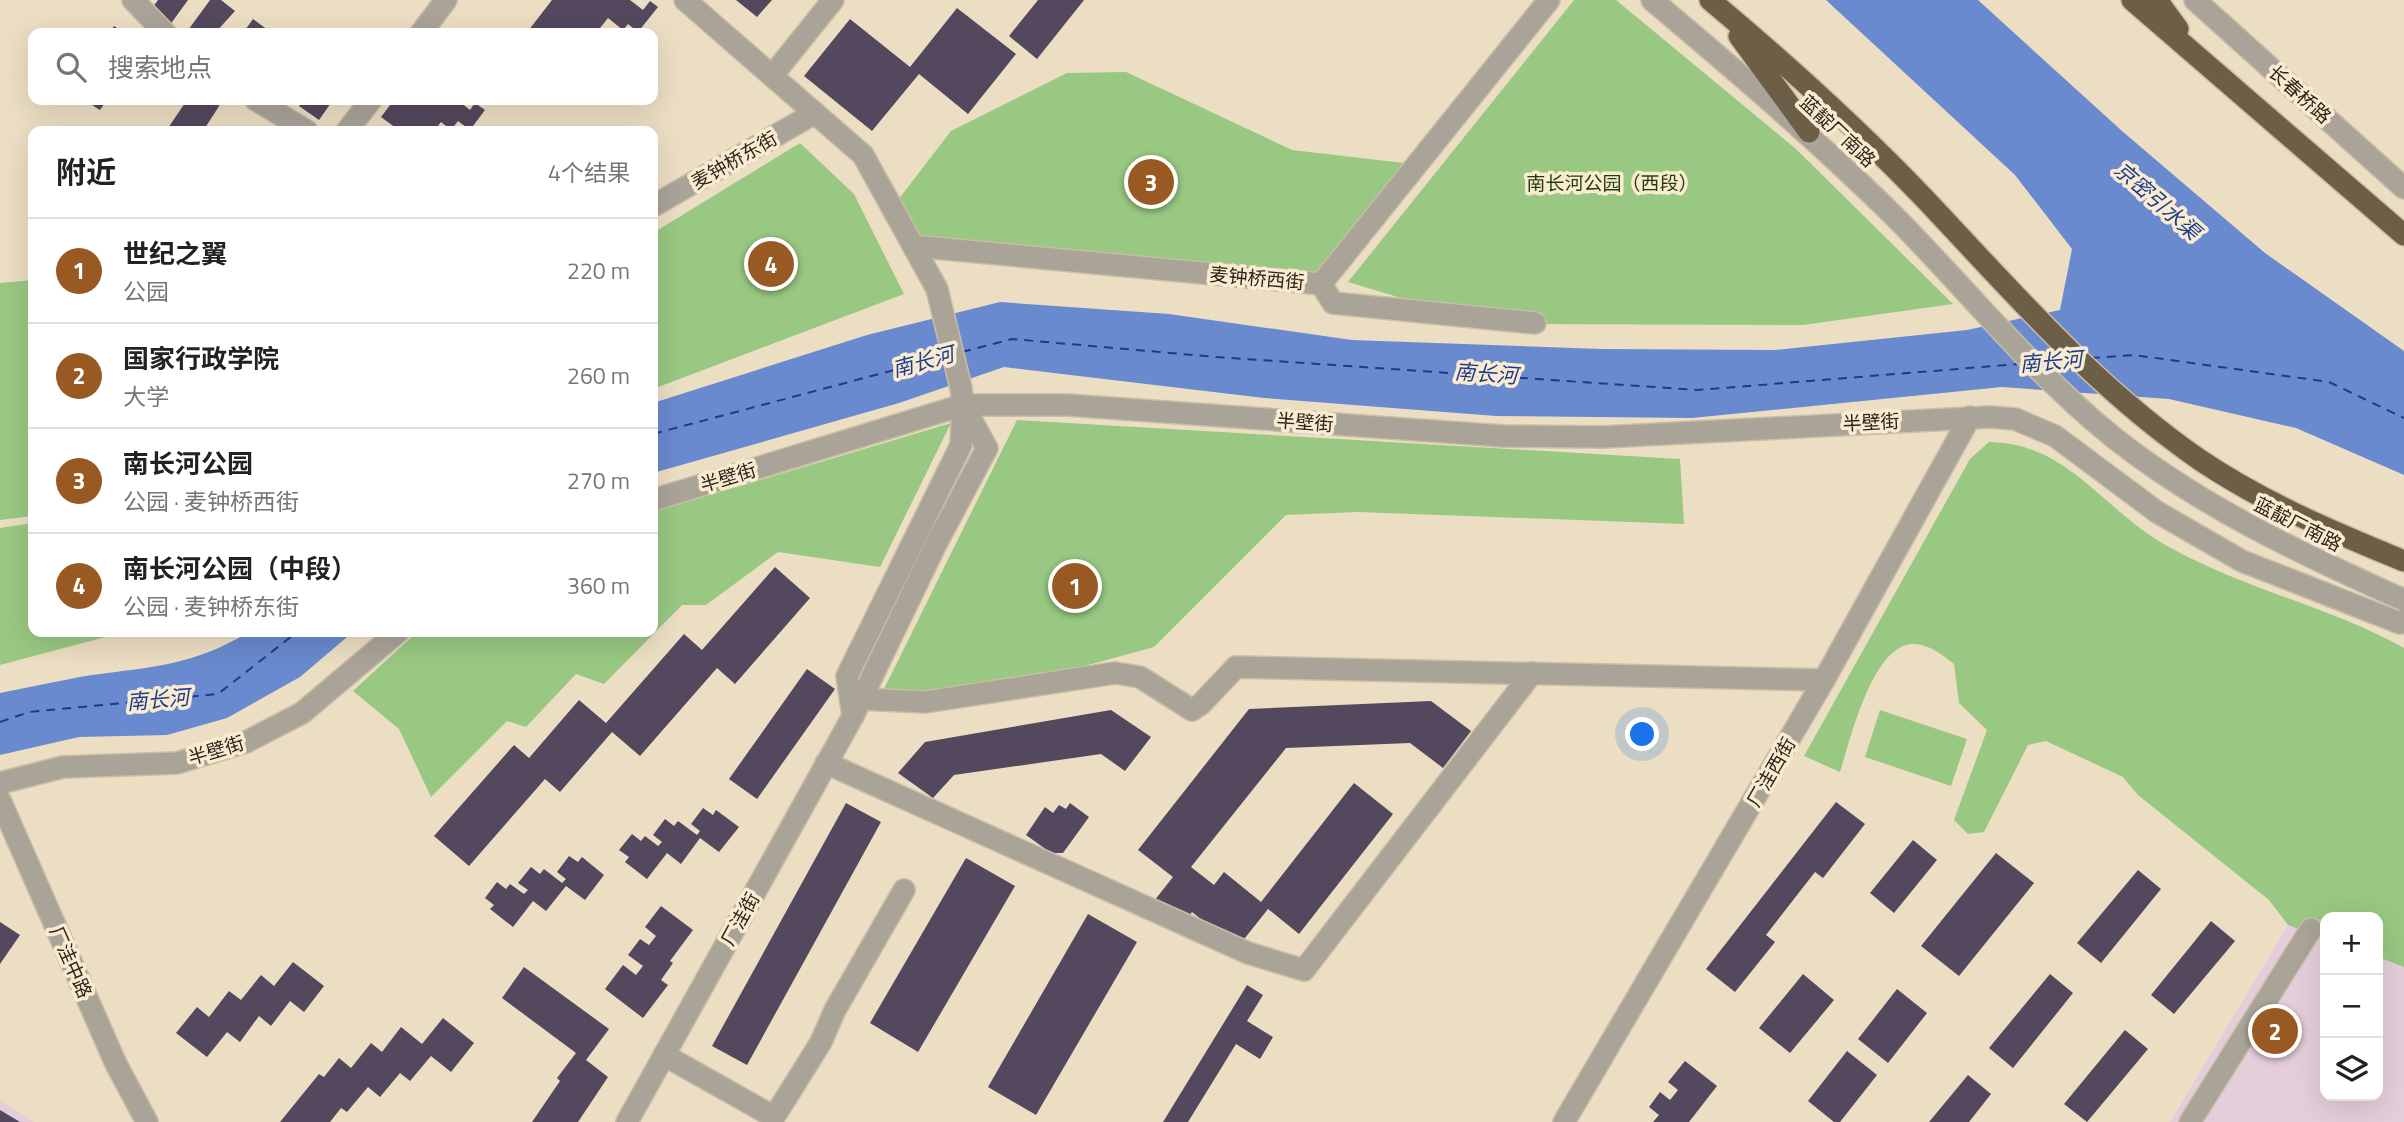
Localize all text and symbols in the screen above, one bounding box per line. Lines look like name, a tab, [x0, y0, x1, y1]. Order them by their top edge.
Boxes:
search box	[28, 28, 658, 105]
icon: search	[52, 48, 90, 86]
text: 搜索地点	[108, 48, 212, 87]
street label: 长春桥路	[2262, 57, 2338, 130]
street label: 蓝靛厂南路	[1794, 88, 1883, 174]
street label: 麦钟桥东街	[685, 123, 782, 196]
text: 附近	[56, 149, 116, 195]
water label: 京密引水渠	[2108, 154, 2210, 249]
text: 4个结果	[548, 155, 630, 190]
pin: 3	[1128, 156, 1174, 208]
park label: 南长河公园（西段）	[1526, 168, 1698, 197]
text: 世纪之翼	[123, 234, 227, 273]
pin: 4	[748, 238, 794, 290]
text: 1	[73, 253, 85, 288]
text: 220 m	[567, 253, 630, 288]
street label: 麦钟桥西街	[1208, 259, 1306, 296]
text: 公园	[123, 274, 169, 309]
water label: 南长河	[888, 336, 961, 385]
text: 国家行政学院	[123, 339, 279, 378]
water label: 南长河	[2018, 342, 2088, 380]
water label: 南长河	[1454, 355, 1523, 391]
text: 2	[73, 358, 85, 393]
text: 260 m	[567, 358, 630, 393]
text: 大学	[123, 379, 169, 414]
street label: 半壁街	[1276, 405, 1334, 438]
street label: 半壁街	[1842, 406, 1900, 437]
text: 南长河公园	[123, 444, 253, 483]
street label: 半壁街	[696, 454, 759, 499]
text: 3	[73, 463, 85, 498]
text: 270 m	[567, 463, 630, 498]
text: 公园 · 麦钟桥西街	[123, 484, 299, 519]
street label: 蓝靛厂南路	[2249, 489, 2347, 558]
text: 南长河公园（中段）	[123, 549, 357, 588]
pin: 1	[1052, 560, 1098, 612]
text: 4	[73, 568, 85, 603]
text: 360 m	[567, 568, 630, 603]
text: 公园 · 麦钟桥东街	[123, 589, 299, 624]
water label: 南长河	[125, 680, 195, 718]
your location	[1625, 717, 1659, 751]
street label: 半壁街	[184, 727, 247, 772]
street label: 厂洼西街	[1739, 732, 1802, 812]
street label: 厂洼街	[713, 887, 766, 951]
map controls	[2320, 912, 2383, 1101]
button: +	[2320, 912, 2383, 975]
street label: 厂洼中路	[43, 921, 100, 1002]
button: −	[2320, 975, 2383, 1038]
pin: 2	[2252, 1005, 2298, 1057]
button: layers	[2320, 1038, 2383, 1101]

